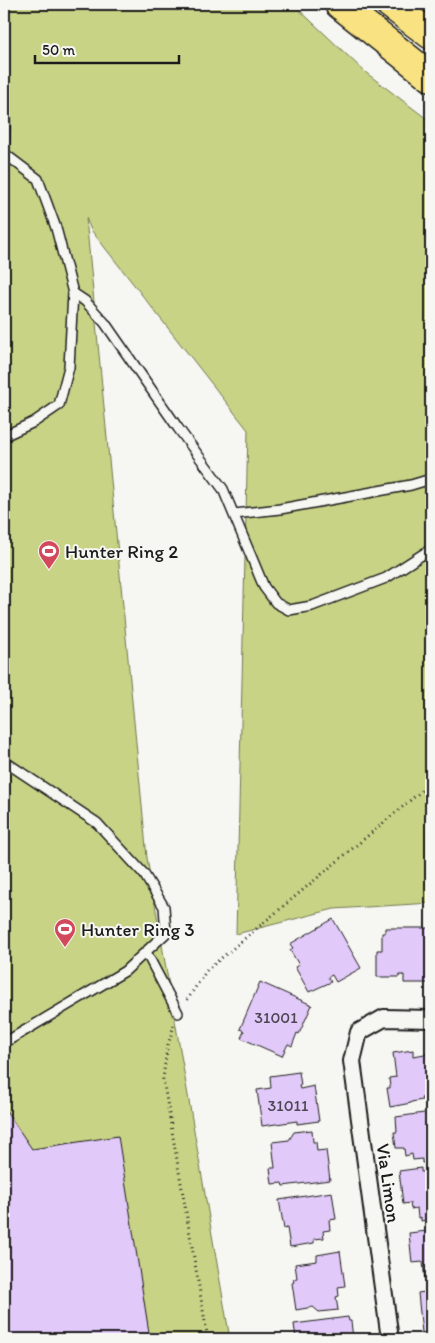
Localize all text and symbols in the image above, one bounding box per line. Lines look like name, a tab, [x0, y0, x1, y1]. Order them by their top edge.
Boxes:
scale bar	[35, 32, 179, 64]
text: 50 m	[42, 41, 75, 59]
sports icon: Hunter Ring 2	[37, 539, 61, 570]
place label: Hunter Ring 2	[65, 540, 178, 563]
sports icon: Hunter Ring 3	[53, 917, 77, 948]
place label: Hunter Ring 3	[81, 918, 195, 941]
house number: 31001	[254, 1008, 298, 1027]
house number: 31011	[268, 1096, 309, 1115]
street label: Via Limon	[372, 1142, 405, 1224]

